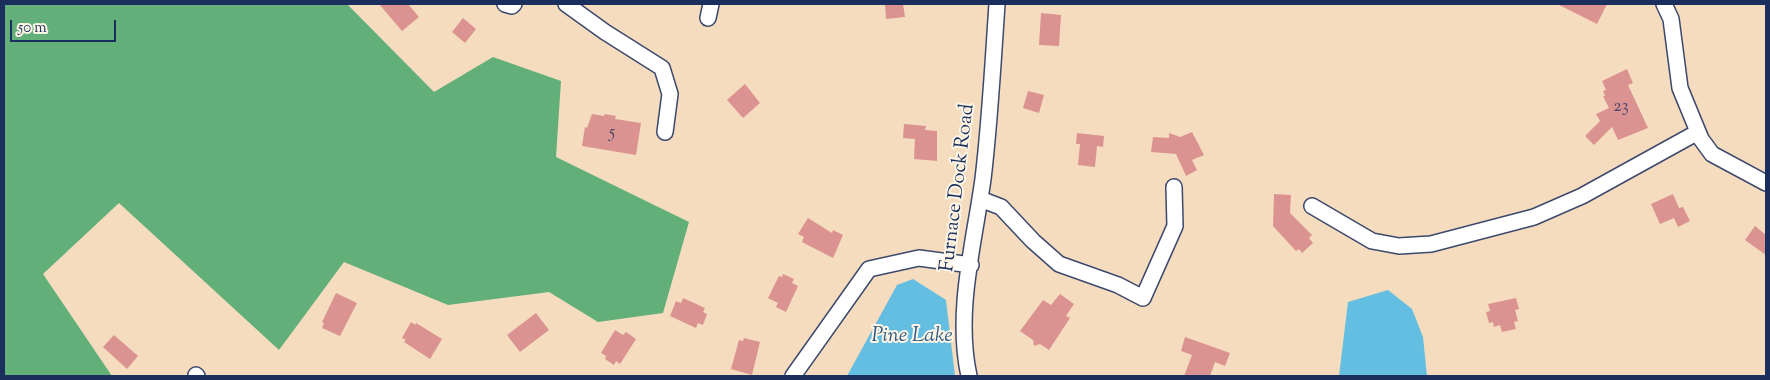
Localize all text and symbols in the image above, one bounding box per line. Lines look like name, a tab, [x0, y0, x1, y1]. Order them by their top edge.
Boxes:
scale bar	[12, 10, 119, 42]
text: 50 m	[18, 18, 47, 39]
house number: 23	[1613, 97, 1629, 119]
street label: Furnace Dock Road	[937, 103, 981, 273]
house number: 5	[609, 123, 615, 145]
water label: Pine Lake	[871, 324, 953, 350]

